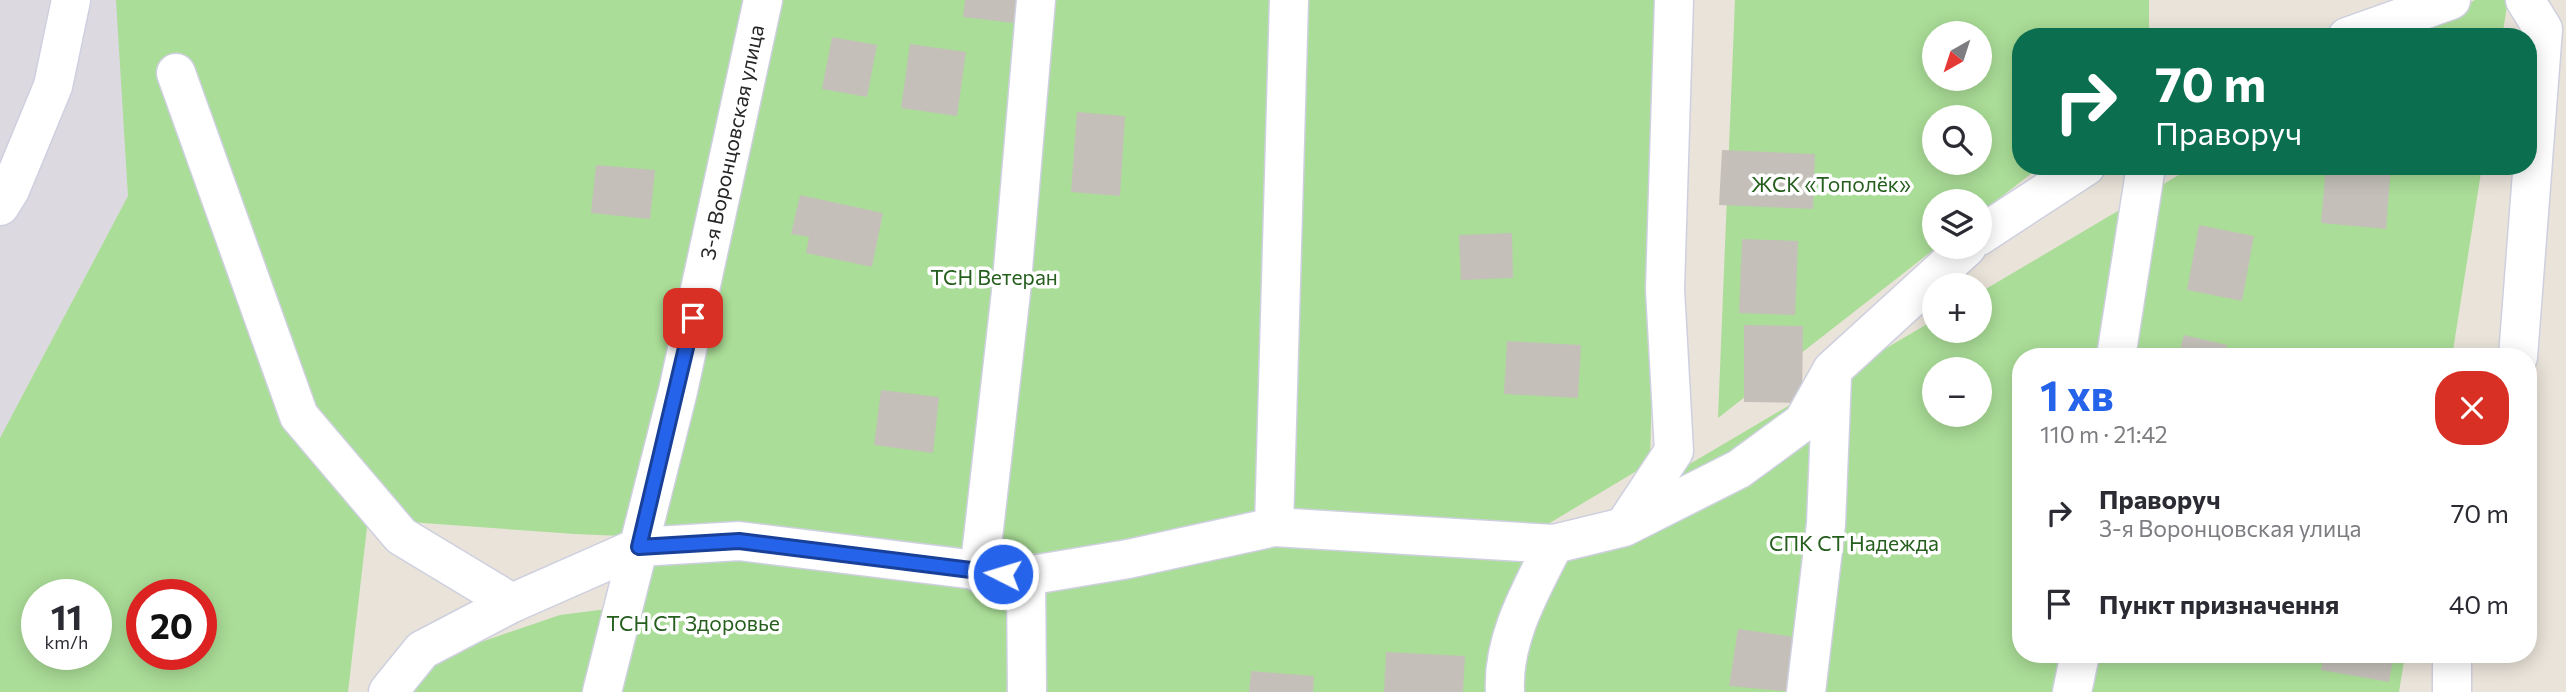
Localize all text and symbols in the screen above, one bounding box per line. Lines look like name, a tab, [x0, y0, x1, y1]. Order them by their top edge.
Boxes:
north arrow	[1922, 21, 1992, 91]
map controls	[1922, 21, 1992, 427]
street label: 3-я Воронцовская улица	[694, 22, 768, 262]
text: 70 m	[2155, 52, 2266, 112]
icon: right	[2040, 56, 2131, 147]
button: search	[1922, 105, 1992, 175]
text: Праворуч	[2155, 112, 2302, 152]
park label: ЖСК «Тополёк»	[1751, 171, 1911, 196]
button: layers	[1922, 189, 1992, 259]
park label: ТСН Ветеран	[930, 264, 1058, 289]
button: +	[1922, 273, 1992, 343]
pin	[663, 288, 723, 348]
icon: arrive	[674, 299, 712, 337]
button: −	[1922, 357, 1992, 427]
text: 1 хв	[2040, 368, 2114, 420]
button: close	[2435, 371, 2509, 445]
text: 110 m · 21:42	[2040, 420, 2168, 448]
text: Праворуч	[2099, 483, 2221, 514]
icon: right	[2040, 494, 2078, 532]
text: 70 m	[2451, 497, 2509, 528]
text: 3-я Воронцовская улица	[2099, 514, 2362, 542]
park label: СПК СТ Надежда	[1769, 530, 1939, 555]
position arrow	[966, 537, 1040, 611]
speed limit sign: 20	[126, 579, 217, 670]
icon: arrive	[2040, 585, 2078, 623]
text: Пункт призначення	[2099, 588, 2339, 619]
text: 40 m	[2449, 588, 2509, 619]
text: 11	[51, 594, 82, 637]
park label: ТСН СТ Здоровье	[606, 610, 780, 635]
text: km/h	[45, 631, 88, 653]

